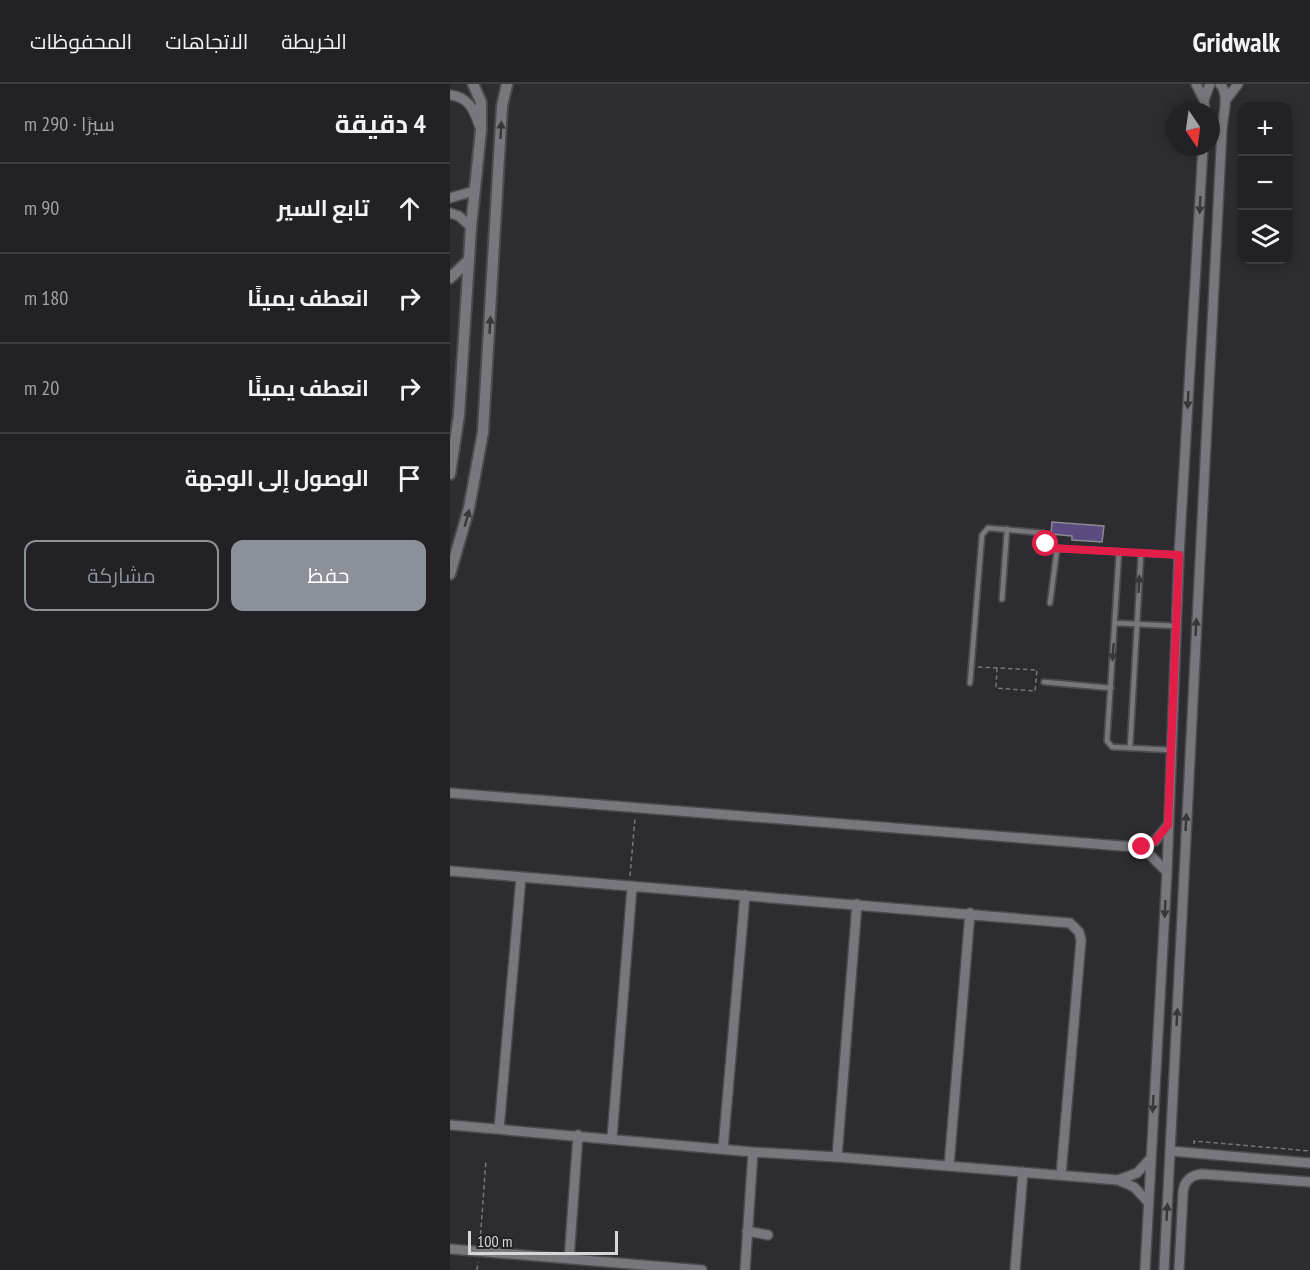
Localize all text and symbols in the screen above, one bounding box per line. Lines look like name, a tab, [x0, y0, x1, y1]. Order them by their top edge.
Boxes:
text: Gridwalk	[1192, 23, 1280, 60]
text: المحفوظات	[30, 28, 132, 55]
text: الاتجاهات	[165, 28, 248, 55]
text: الخريطة	[281, 28, 347, 55]
north arrow	[1166, 102, 1220, 156]
map controls	[1238, 102, 1292, 264]
button: +	[1238, 102, 1292, 156]
text: 4 دقيقة	[335, 107, 426, 140]
text: سيرًا · 290 m	[24, 111, 115, 137]
one-way arrow	[496, 121, 505, 140]
button: −	[1238, 156, 1292, 210]
icon: ahead	[393, 192, 426, 225]
text: تابع السير	[277, 194, 369, 222]
text: 90 m	[24, 195, 59, 221]
one-way arrow	[1195, 196, 1204, 215]
button: layers	[1238, 210, 1292, 264]
icon: right	[393, 282, 426, 315]
text: انعطف يمينًا	[247, 284, 369, 312]
text: 180 m	[24, 285, 68, 311]
one-way arrow	[486, 316, 495, 335]
icon: right	[393, 372, 426, 405]
text: انعطف يمينًا	[247, 374, 369, 402]
text: 20 m	[24, 375, 59, 401]
one-way arrow	[1184, 391, 1193, 410]
icon: arrive	[393, 462, 426, 495]
text: الوصول إلى الوجهة	[185, 464, 369, 492]
one-way arrow	[462, 509, 472, 527]
route start	[1032, 530, 1058, 556]
button: مشاركة	[24, 540, 219, 611]
button: حفظ	[231, 540, 426, 611]
one-way arrow	[1135, 575, 1144, 594]
one-way arrow	[1192, 618, 1201, 637]
one-way arrow	[1109, 643, 1118, 662]
one-way arrow	[1182, 813, 1191, 832]
route end	[1128, 833, 1154, 859]
one-way arrow	[1160, 900, 1169, 919]
one-way arrow	[1172, 1007, 1181, 1026]
one-way arrow	[1149, 1095, 1158, 1114]
one-way arrow	[1162, 1202, 1171, 1221]
scale bar	[468, 1228, 618, 1256]
text: 100 m	[477, 1231, 512, 1251]

